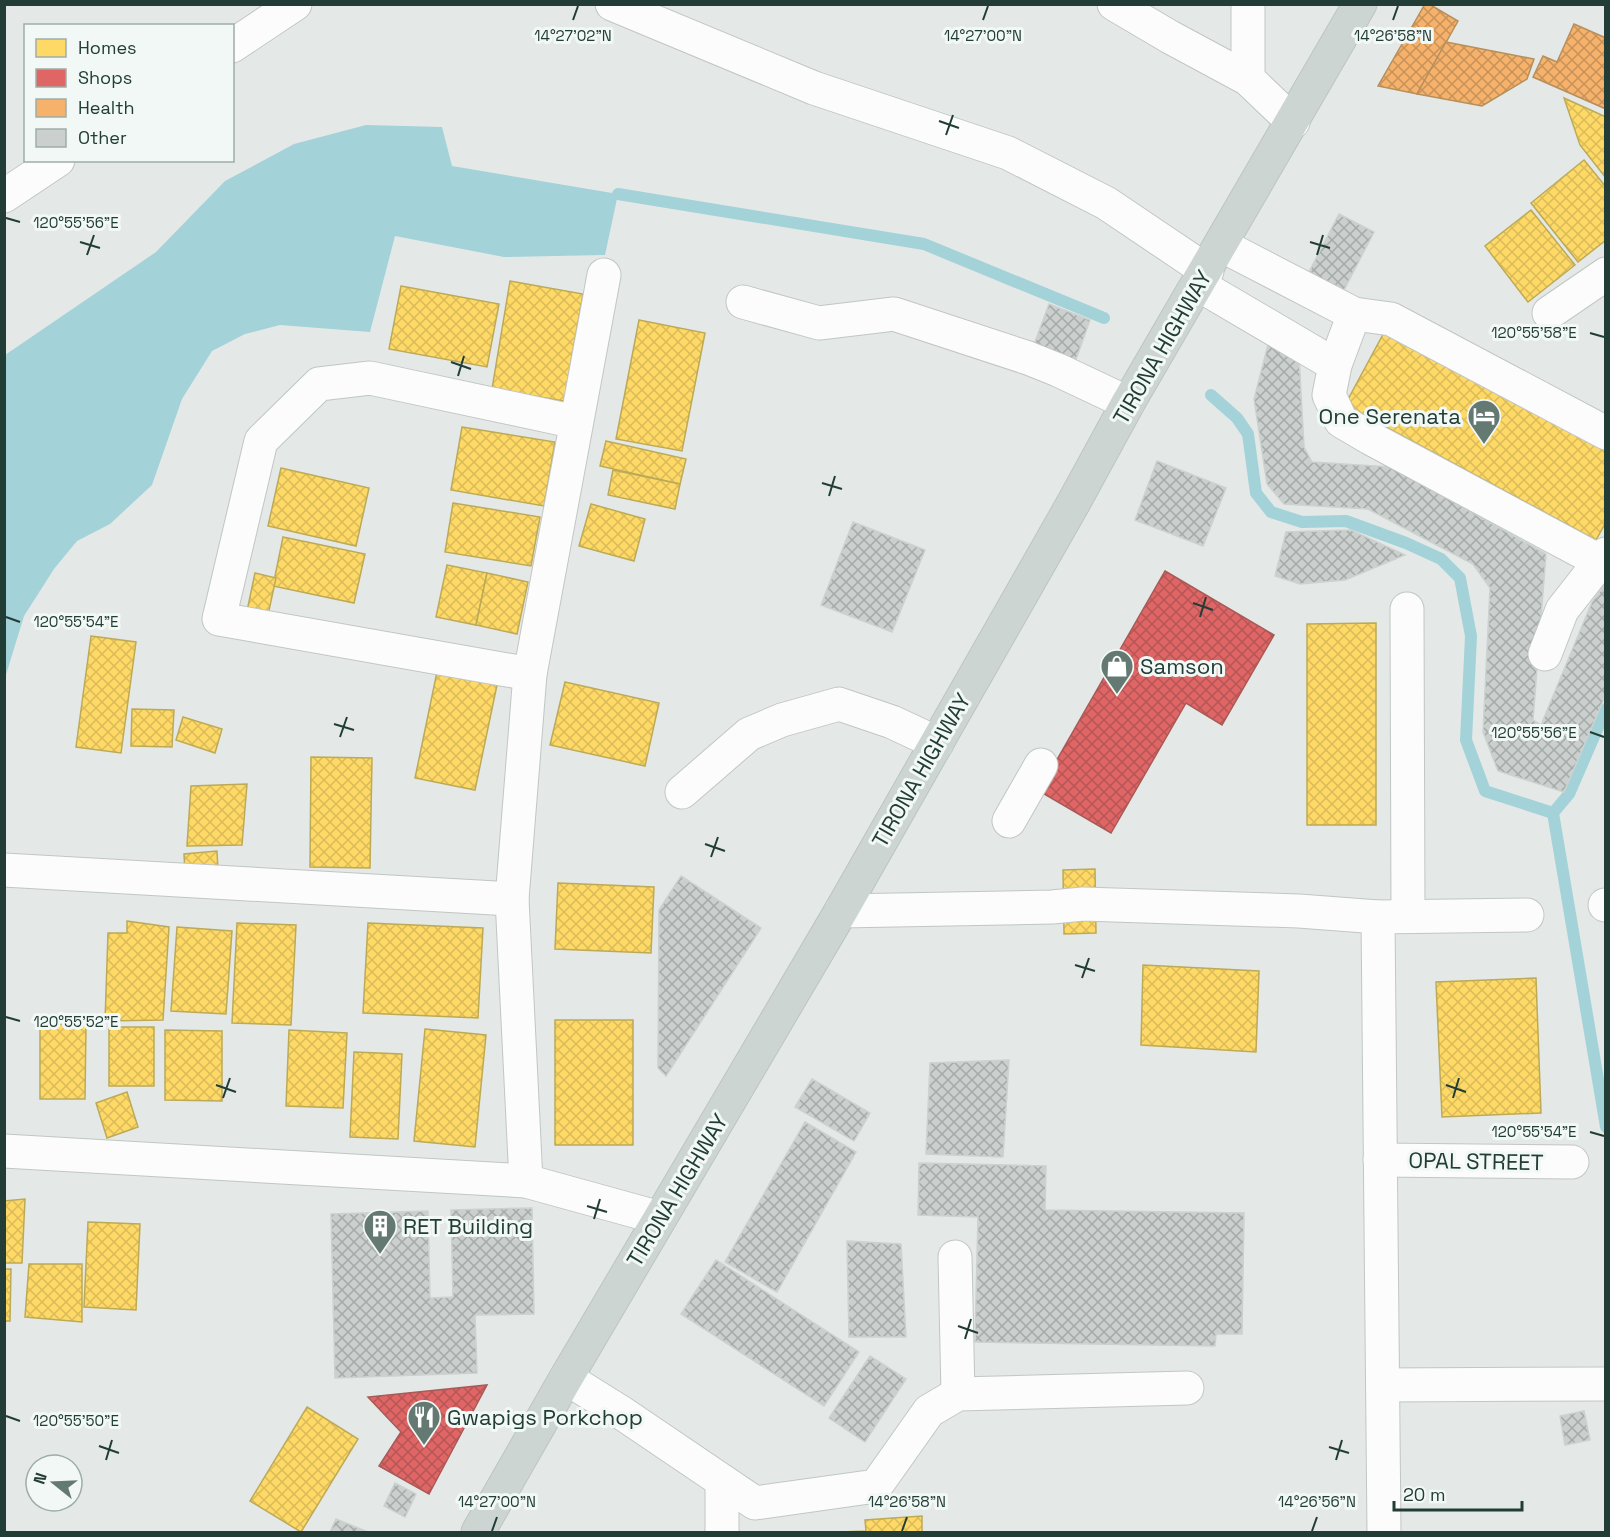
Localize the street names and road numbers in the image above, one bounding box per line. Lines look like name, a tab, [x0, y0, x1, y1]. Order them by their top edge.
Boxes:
street label: TIRONA HIGHWAY	[1106, 264, 1218, 429]
street label: TIRONA HIGHWAY	[865, 687, 977, 852]
street label: TIRONA HIGHWAY	[620, 1108, 734, 1272]
street label: OPAL STREET	[1408, 1146, 1544, 1176]

